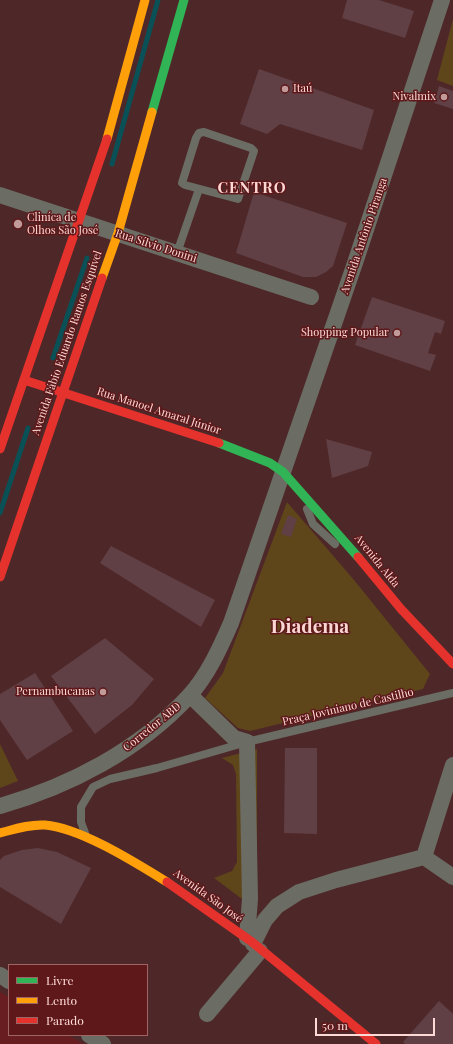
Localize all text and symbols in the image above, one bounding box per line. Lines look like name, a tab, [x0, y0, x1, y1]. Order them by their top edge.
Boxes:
place label: Itaú	[293, 82, 312, 96]
marker: Itaú	[280, 84, 290, 94]
place label: Nivalmix	[393, 90, 436, 104]
marker: Nivalmix	[439, 92, 449, 102]
street label: Avenida Antônio Piranga	[338, 176, 390, 296]
district label: CENTRO	[217, 179, 287, 197]
place label: Cliníca de Olhos São José	[27, 211, 98, 237]
marker: Cliníca de Olhos São José	[12, 218, 24, 230]
street label: Rua Sílvio Donini	[114, 227, 198, 265]
street label: Avenida Fábio Eduardo Ramos Esquível	[29, 249, 105, 437]
place label: Shopping Popular	[301, 326, 389, 340]
marker: Shopping Popular	[392, 328, 402, 338]
street label: Rua Manoel Amaral Júnior	[95, 385, 223, 437]
street label: Avenida Alda	[352, 532, 402, 590]
district label: Diadema	[271, 616, 349, 638]
place label: Pernambucanas	[16, 685, 95, 699]
street label: Praça Joviniano de Castilho	[281, 685, 415, 729]
marker: Pernambucanas	[98, 687, 108, 697]
street label: Corredor ABD	[121, 700, 183, 754]
street label: Avenida São José	[171, 866, 245, 926]
legend	[8, 964, 148, 1036]
text: Livre	[46, 972, 74, 988]
text: Lento	[46, 992, 77, 1008]
scale bar	[317, 1010, 437, 1036]
text: Parado	[46, 1012, 84, 1028]
text: 50 m	[322, 1017, 348, 1033]

